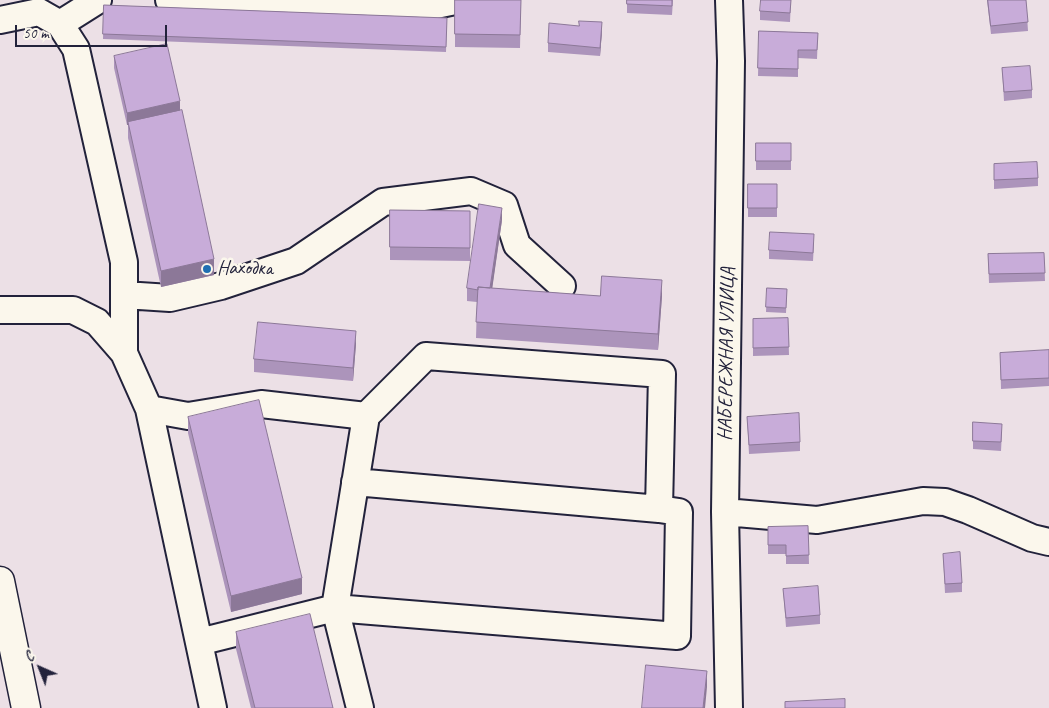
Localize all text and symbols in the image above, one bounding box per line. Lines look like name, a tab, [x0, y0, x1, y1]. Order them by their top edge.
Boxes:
scale bar	[18, 15, 170, 47]
text: 50 m	[23, 24, 49, 43]
place label: Находка	[217, 257, 273, 281]
marker: Находка	[201, 263, 213, 275]
street label: НАБЕРЕЖНАЯ УЛИЦА	[713, 267, 741, 441]
north arrow	[15, 643, 65, 693]
text: С	[21, 648, 38, 665]

